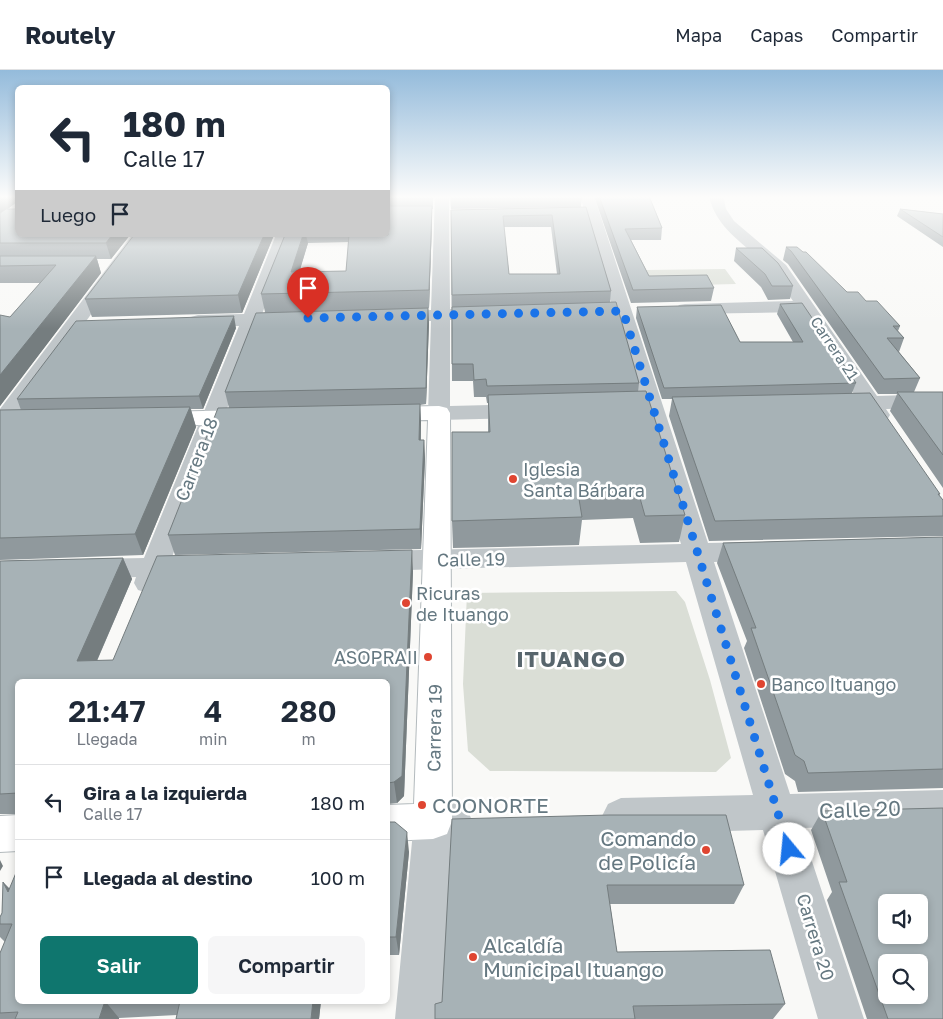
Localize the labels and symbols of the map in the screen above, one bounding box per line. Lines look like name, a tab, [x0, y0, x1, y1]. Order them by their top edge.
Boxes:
pin	[287, 267, 329, 318]
street label: Carrera 21	[807, 313, 863, 383]
street label: Carrera 18	[170, 414, 222, 504]
place label: Iglesia Santa Bárbara	[523, 458, 645, 501]
marker: Iglesia Santa Bárbara	[507, 473, 519, 485]
street label: Calle 19	[437, 547, 505, 571]
place label: Ricuras de Ituango	[416, 582, 509, 625]
marker: Ricuras de Ituango	[400, 597, 412, 609]
district label: ITUANGO	[516, 645, 626, 672]
place label: ASOPRAII	[334, 646, 418, 668]
marker: ASOPRAII	[422, 651, 434, 663]
place label: Banco Ituango	[771, 673, 896, 695]
marker: Banco Ituango	[755, 678, 767, 690]
street label: Carrera 19	[422, 684, 446, 772]
place label: COONORTE	[432, 792, 549, 818]
street label: Calle 20	[819, 795, 901, 823]
marker: COONORTE	[416, 799, 428, 811]
position arrow	[762, 822, 814, 874]
place label: Comando de Policía	[598, 825, 696, 875]
marker: Comando de Policía	[700, 844, 712, 856]
street label: Carrera 20	[792, 891, 840, 983]
place label: Alcaldía Municipal Ituango	[483, 932, 664, 982]
marker: Alcaldía Municipal Ituango	[467, 951, 479, 963]

